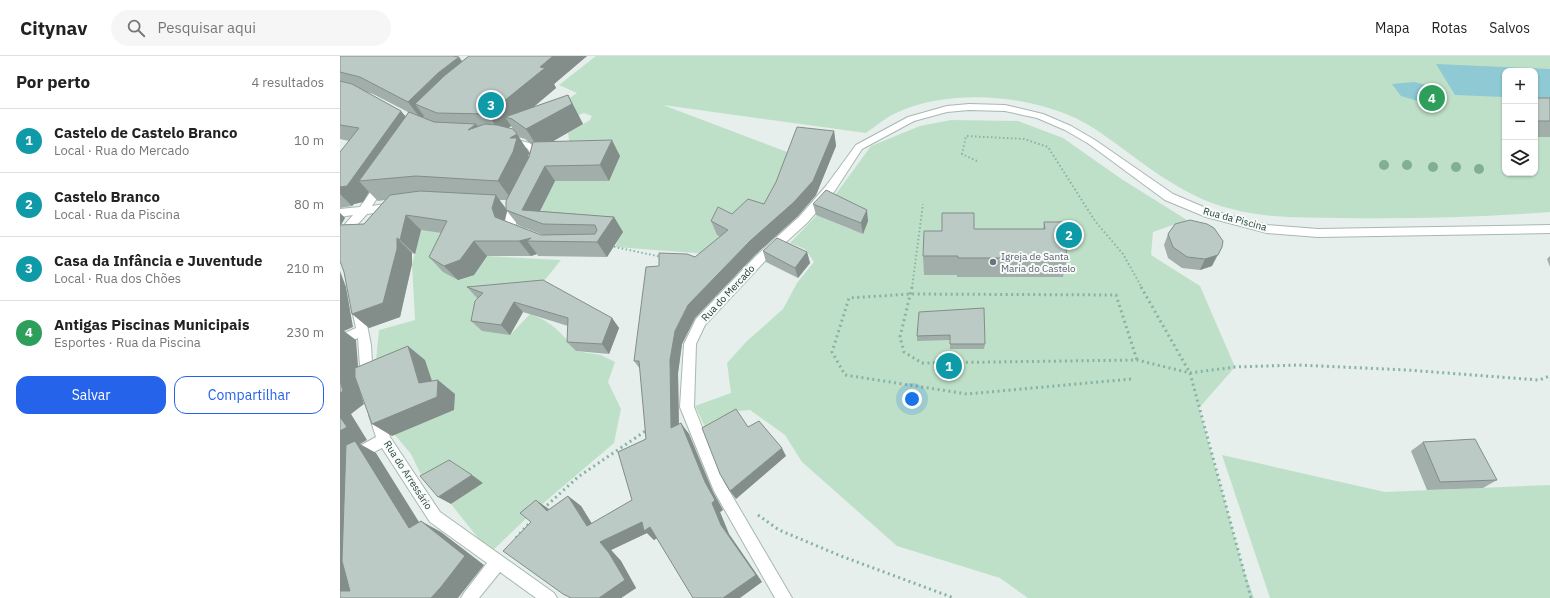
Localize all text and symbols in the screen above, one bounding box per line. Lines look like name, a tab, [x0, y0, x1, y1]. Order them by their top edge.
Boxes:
search box	[111, 10, 391, 46]
text: Citynav	[20, 16, 87, 40]
icon: search	[125, 17, 147, 39]
text: Pesquisar aqui	[157, 18, 256, 37]
text: Mapa	[1375, 19, 1409, 37]
text: Rotas	[1431, 19, 1467, 37]
text: Salvos	[1489, 19, 1530, 37]
map controls	[1502, 68, 1538, 176]
button: +	[1502, 68, 1538, 104]
text: Por perto	[16, 71, 90, 93]
text: 4 resultados	[251, 74, 324, 91]
pin: 4	[1419, 83, 1445, 113]
pin: 3	[478, 90, 504, 120]
button: −	[1502, 104, 1538, 140]
text: Castelo de Castelo Branco	[54, 123, 237, 142]
text: 1	[25, 132, 33, 149]
text: 10 m	[294, 132, 324, 149]
button: layers	[1502, 140, 1538, 176]
text: Local · Rua do Mercado	[54, 142, 189, 159]
text: Castelo Branco	[54, 187, 160, 206]
text: 2	[25, 196, 33, 213]
text: 80 m	[294, 196, 324, 213]
street label: Rua da Piscina	[1202, 204, 1269, 234]
text: Local · Rua da Piscina	[54, 206, 180, 223]
pin: 2	[1056, 220, 1082, 250]
place label: Igreja de Santa Maria do Castelo	[1001, 250, 1076, 275]
text: Casa da Infância e Juventude	[54, 251, 262, 270]
marker: Igreja de Santa Maria do Castelo	[988, 257, 998, 267]
text: 3	[25, 260, 33, 277]
text: 210 m	[286, 260, 324, 277]
street label: Rua do Mercado	[699, 262, 758, 324]
text: Local · Rua dos Chões	[54, 270, 181, 287]
text: Antigas Piscinas Municipais	[54, 315, 249, 334]
text: 4	[25, 324, 33, 341]
text: 230 m	[286, 324, 324, 341]
text: Esportes · Rua da Piscina	[54, 334, 201, 351]
pin: 1	[936, 351, 962, 381]
button: Salvar	[16, 376, 166, 414]
button: Compartilhar	[174, 376, 324, 414]
your location	[902, 389, 922, 409]
street label: Rua do Arressário	[381, 438, 435, 512]

